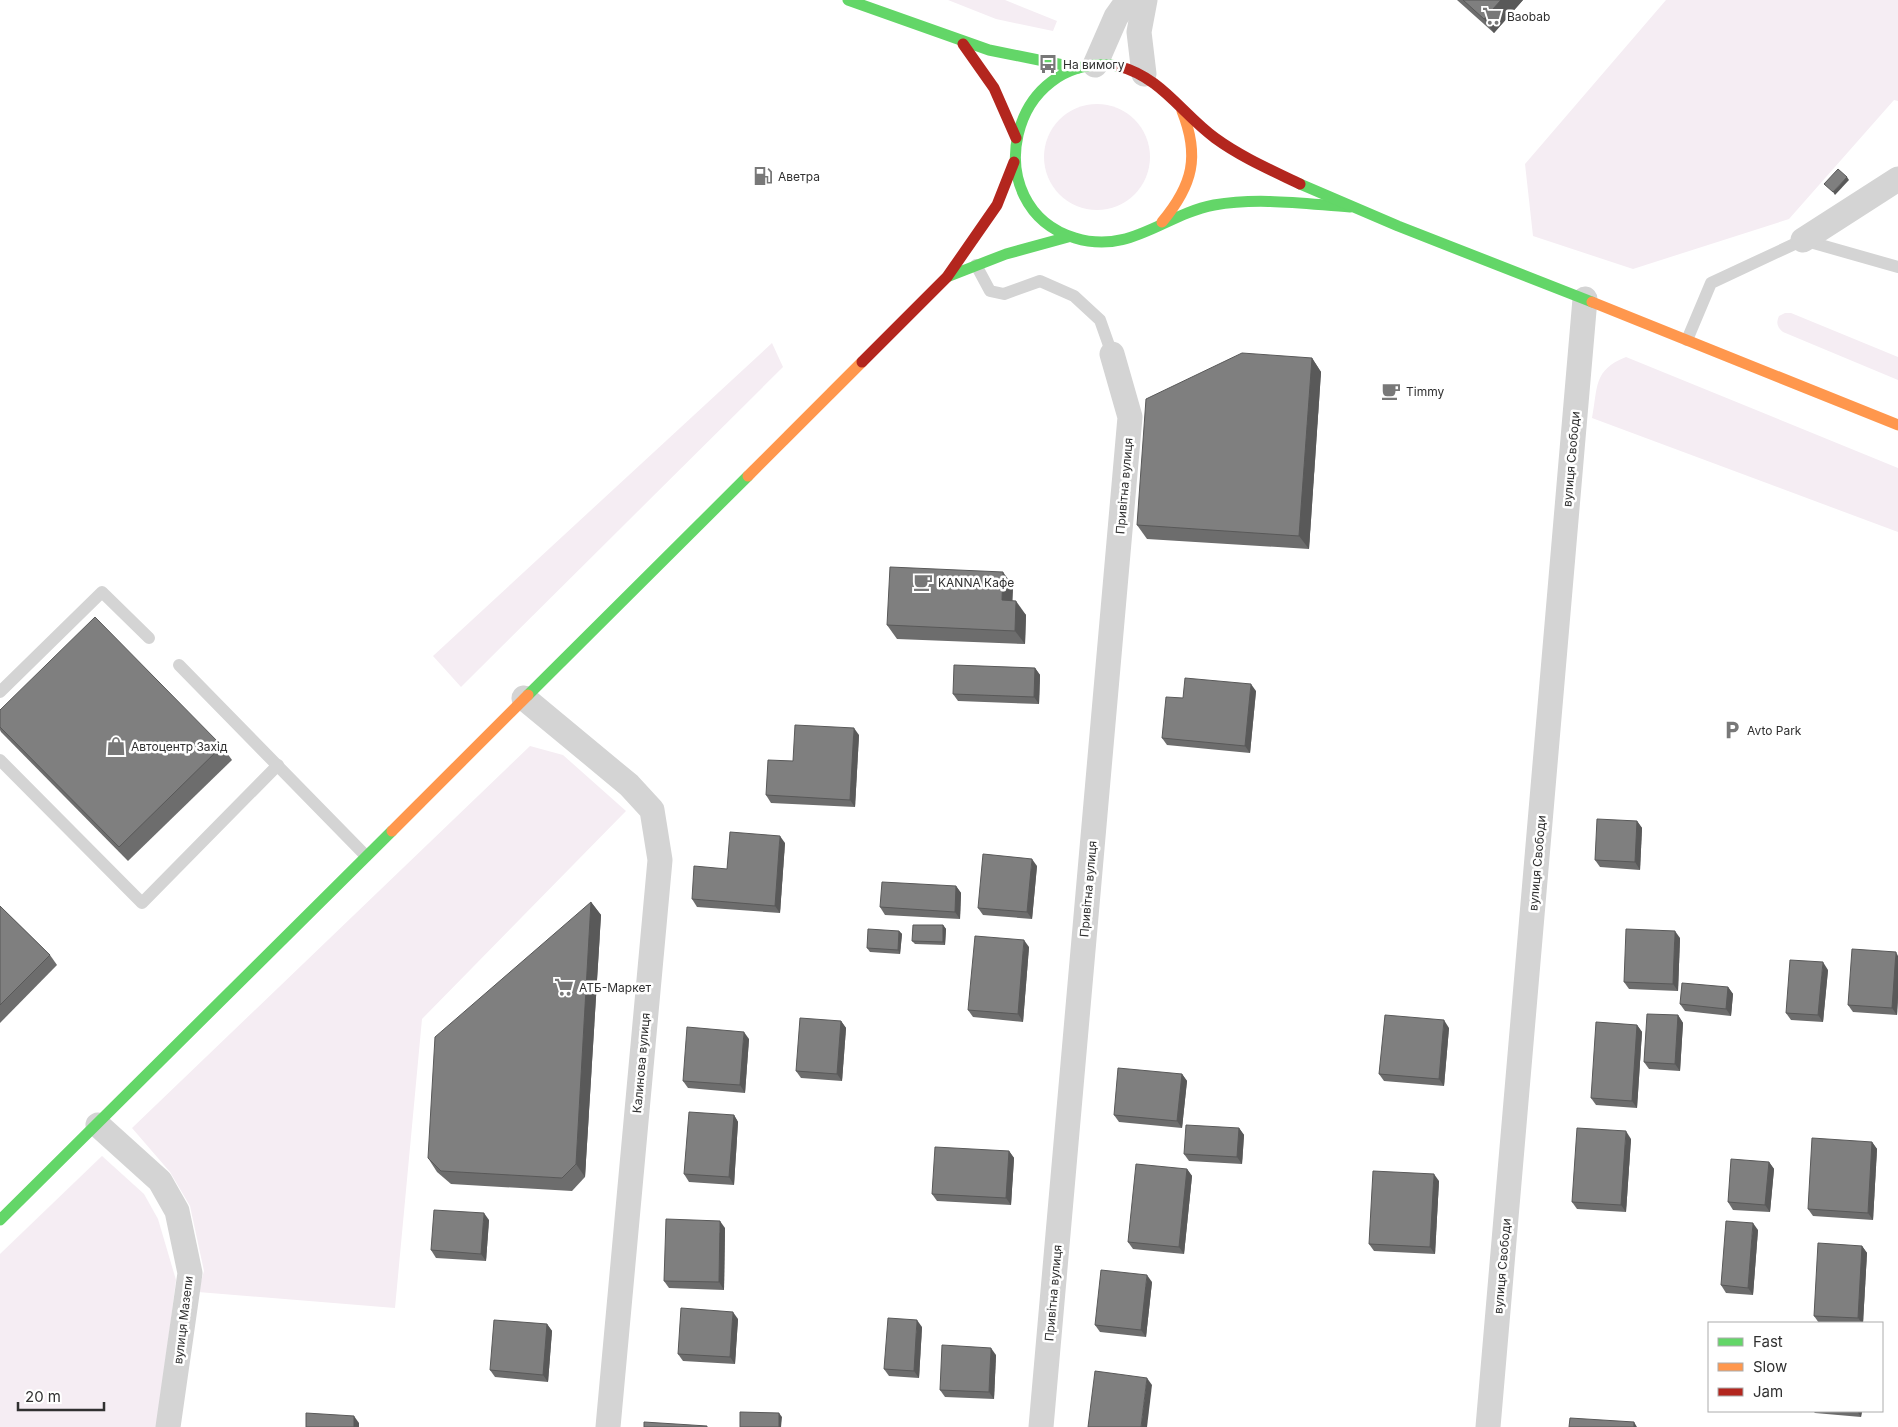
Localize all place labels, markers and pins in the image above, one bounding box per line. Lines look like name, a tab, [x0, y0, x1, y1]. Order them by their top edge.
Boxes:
supermarket icon: Baobab	[1481, 5, 1503, 27]
place label: Baobab	[1507, 9, 1550, 24]
bus stop icon: На вимогу	[1037, 53, 1059, 75]
place label: На вимогу	[1063, 57, 1125, 72]
fuel station icon: Аветра	[752, 165, 774, 187]
place label: Аветра	[778, 169, 820, 184]
cafe icon: Timmy	[1380, 380, 1402, 402]
place label: Timmy	[1406, 384, 1445, 399]
cafe icon: KANNA Кафе	[912, 571, 934, 593]
place label: KANNA Кафе	[938, 575, 1014, 590]
parking icon: Avto Park	[1721, 719, 1743, 741]
place label: Avto Park	[1747, 723, 1802, 738]
shop icon: Автоцентр Захід	[105, 735, 127, 757]
place label: Автоцентр Захід	[131, 739, 228, 754]
supermarket icon: АТБ-Маркет	[553, 976, 575, 998]
place label: АТБ-Маркет	[579, 980, 651, 995]

